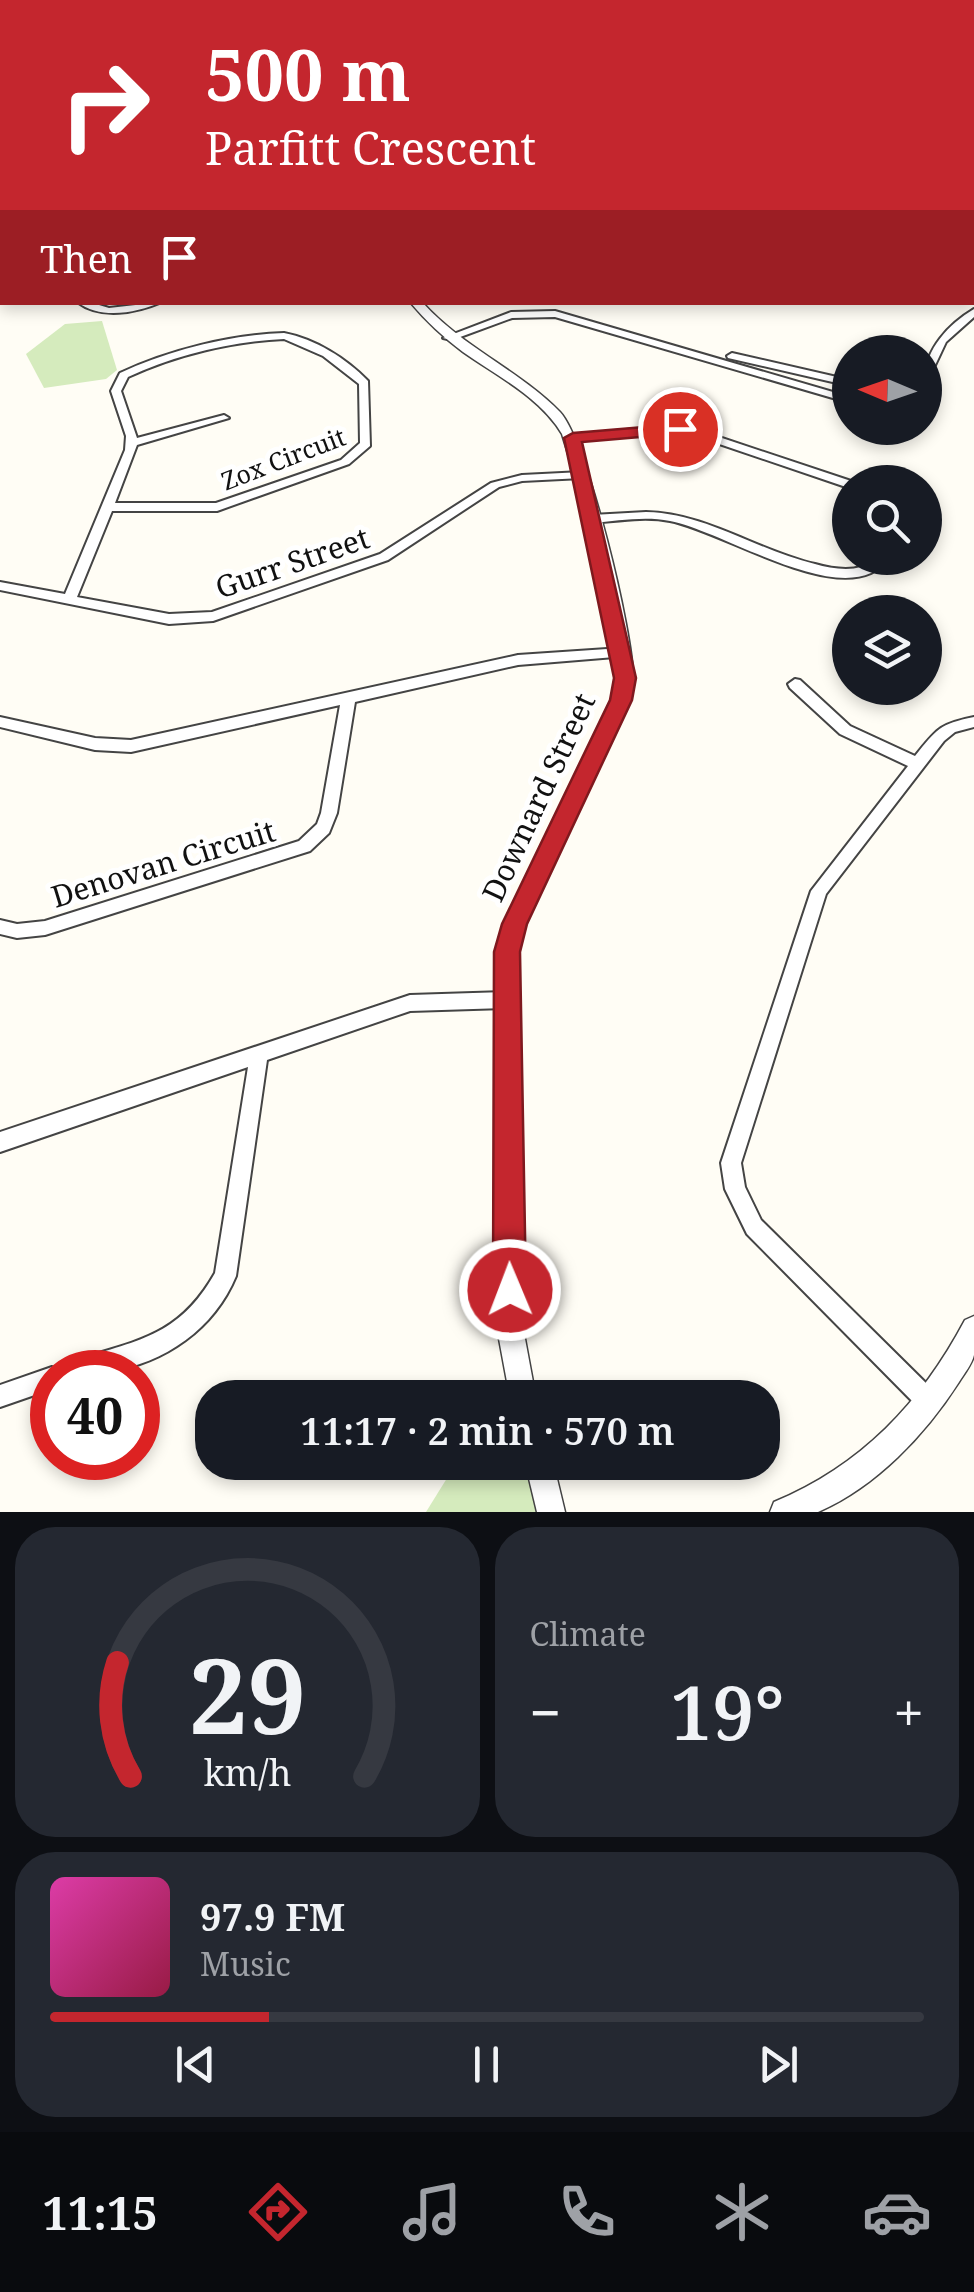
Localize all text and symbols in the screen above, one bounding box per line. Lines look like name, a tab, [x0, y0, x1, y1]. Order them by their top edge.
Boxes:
text: 500 m	[205, 26, 411, 122]
icon: right	[40, 40, 170, 170]
text: Parfitt Crescent	[205, 117, 536, 178]
icon: arrive	[152, 230, 207, 285]
text: Then	[40, 232, 132, 284]
north arrow	[832, 335, 942, 445]
map controls	[832, 335, 942, 705]
pin	[638, 387, 723, 472]
icon: arrive	[653, 402, 708, 457]
street label: Zox Circuit	[216, 419, 350, 497]
button: search	[832, 465, 942, 575]
street label: Gurr Street	[210, 517, 374, 607]
button: layers	[832, 595, 942, 705]
street label: Downard Street	[472, 686, 604, 908]
street label: Denovan Circuit	[46, 809, 280, 917]
position arrow	[458, 1238, 562, 1342]
speed limit sign: 40	[30, 1350, 160, 1480]
text: 11:17 · 2 min · 570 m	[300, 1404, 675, 1456]
text: Climate	[530, 1612, 646, 1655]
text: 29	[188, 1623, 306, 1764]
text: 19°	[670, 1660, 785, 1762]
text: −	[530, 1674, 561, 1749]
text: +	[893, 1674, 924, 1749]
text: km/h	[203, 1748, 291, 1796]
text: 97.9 FM	[200, 1890, 345, 1942]
text: Music	[200, 1942, 291, 1985]
icon: previous	[168, 2037, 223, 2092]
icon: pause	[459, 2037, 514, 2092]
icon: next	[751, 2037, 806, 2092]
icon: directions	[243, 2177, 313, 2247]
icon: music	[397, 2177, 467, 2247]
icon: phone	[552, 2177, 622, 2247]
icon: climate	[707, 2177, 777, 2247]
icon: car	[862, 2177, 932, 2247]
text: 11:15	[42, 2182, 158, 2243]

